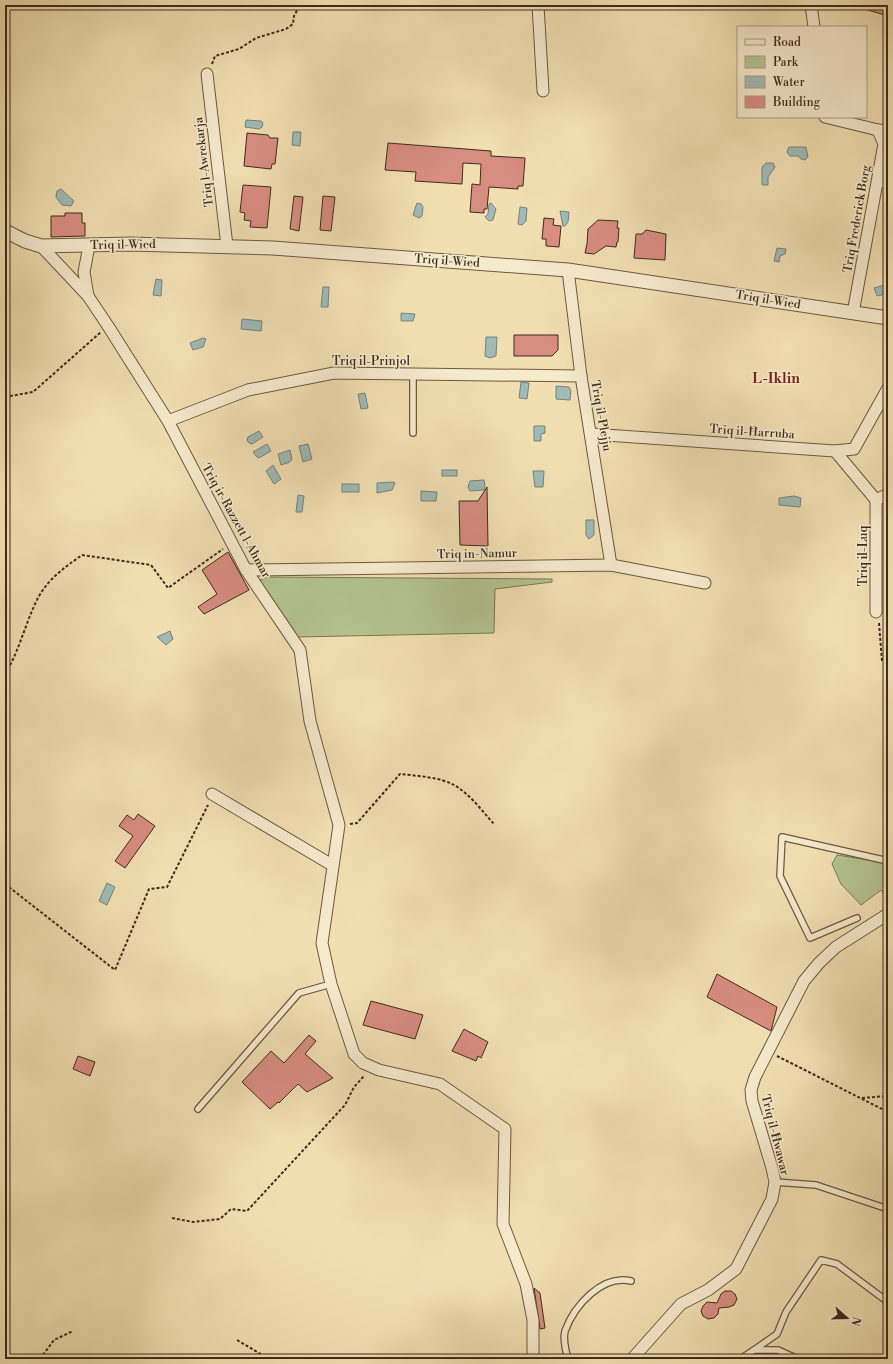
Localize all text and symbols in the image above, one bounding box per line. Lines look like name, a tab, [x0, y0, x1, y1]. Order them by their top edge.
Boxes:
legend	[737, 26, 867, 118]
text: Road	[773, 35, 801, 50]
text: Park	[773, 55, 799, 70]
text: Water	[772, 75, 805, 90]
text: Building	[772, 95, 821, 110]
street label: Triq l-Awrekarja	[191, 115, 217, 208]
street label: Triq Frederick Borg	[840, 163, 874, 274]
street label: Triq il-Wied	[90, 237, 156, 253]
street label: Triq il-Wied	[414, 251, 480, 271]
street label: Triq il-Wied	[734, 287, 802, 313]
street label: Triq il-Prinjol	[332, 354, 410, 369]
district label: L-Iklin	[752, 370, 800, 388]
street label: Triq il-Plejju	[587, 379, 615, 453]
street label: Triq il-Ħarruba	[709, 422, 796, 443]
street label: Triq ir-Razzett l-Aħmar	[198, 461, 274, 581]
street label: Triq il-Luq	[856, 526, 871, 586]
street label: Triq in-Namur	[437, 546, 517, 562]
street label: Triq il-Ħwawar	[758, 1093, 792, 1177]
north arrow	[827, 1298, 867, 1338]
text: N	[847, 1315, 864, 1328]

